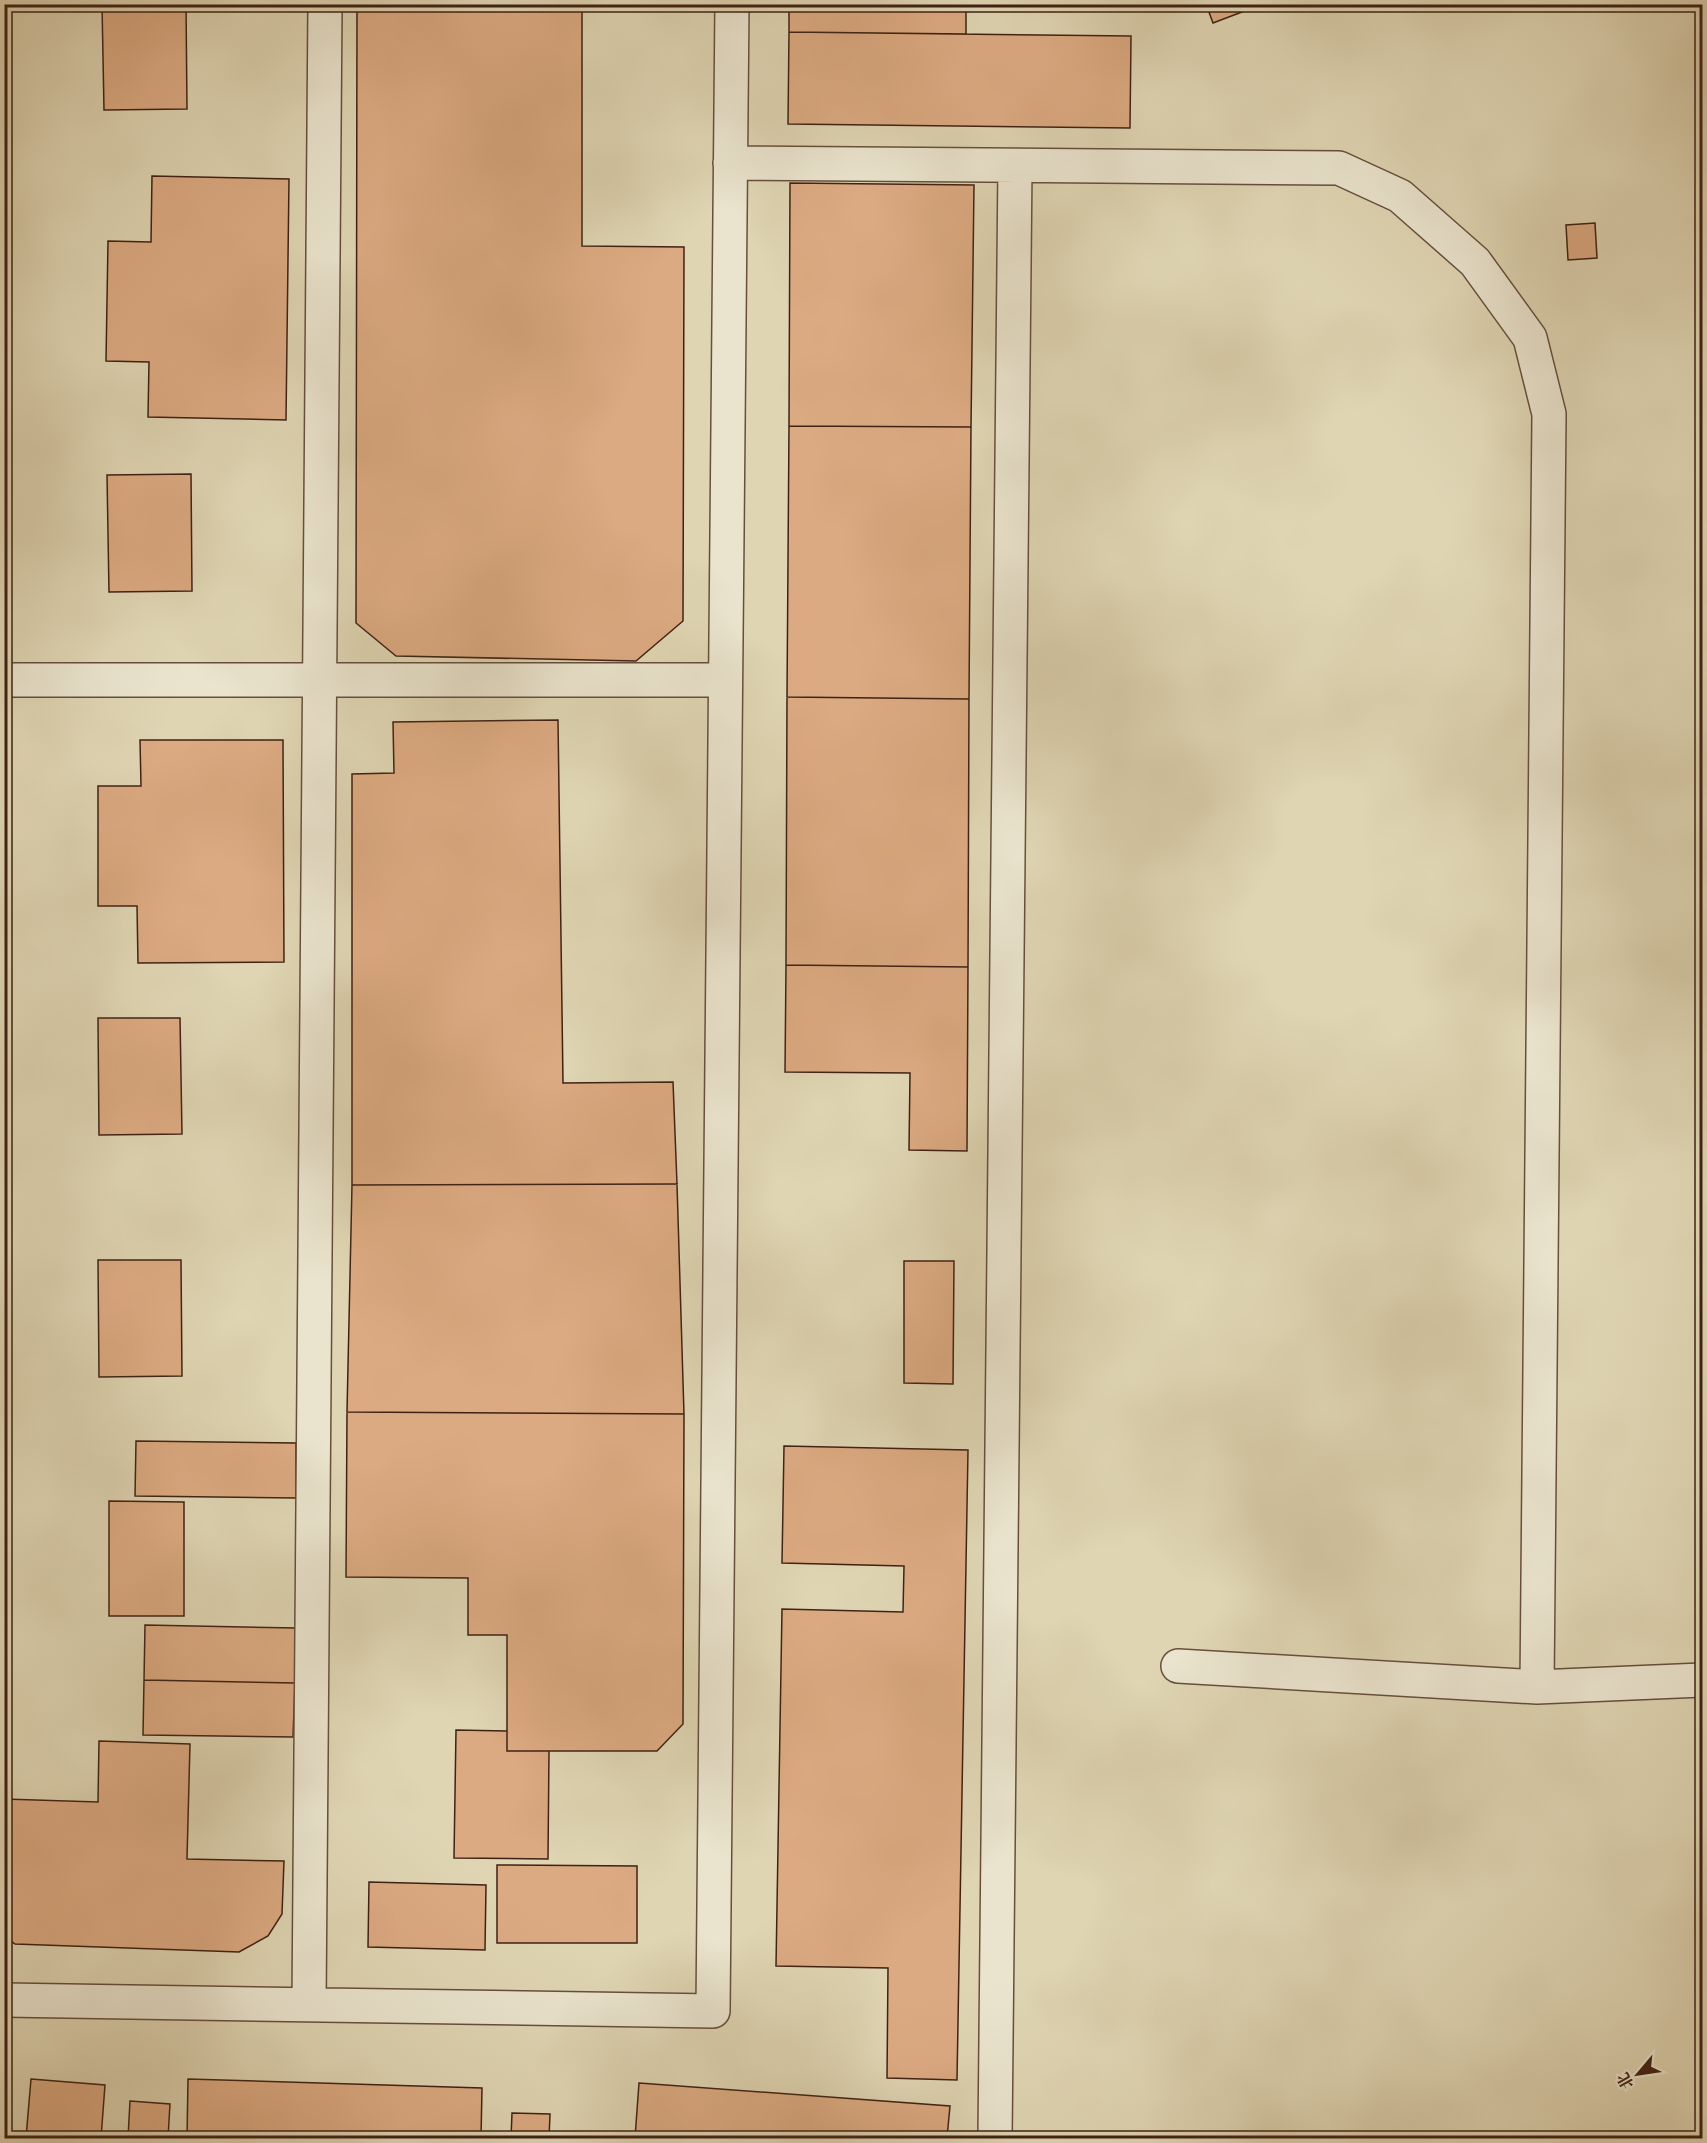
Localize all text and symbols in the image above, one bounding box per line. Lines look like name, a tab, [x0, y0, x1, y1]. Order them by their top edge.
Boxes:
north arrow	[1608, 2044, 1668, 2104]
text: 北	[1613, 2069, 1638, 2093]

